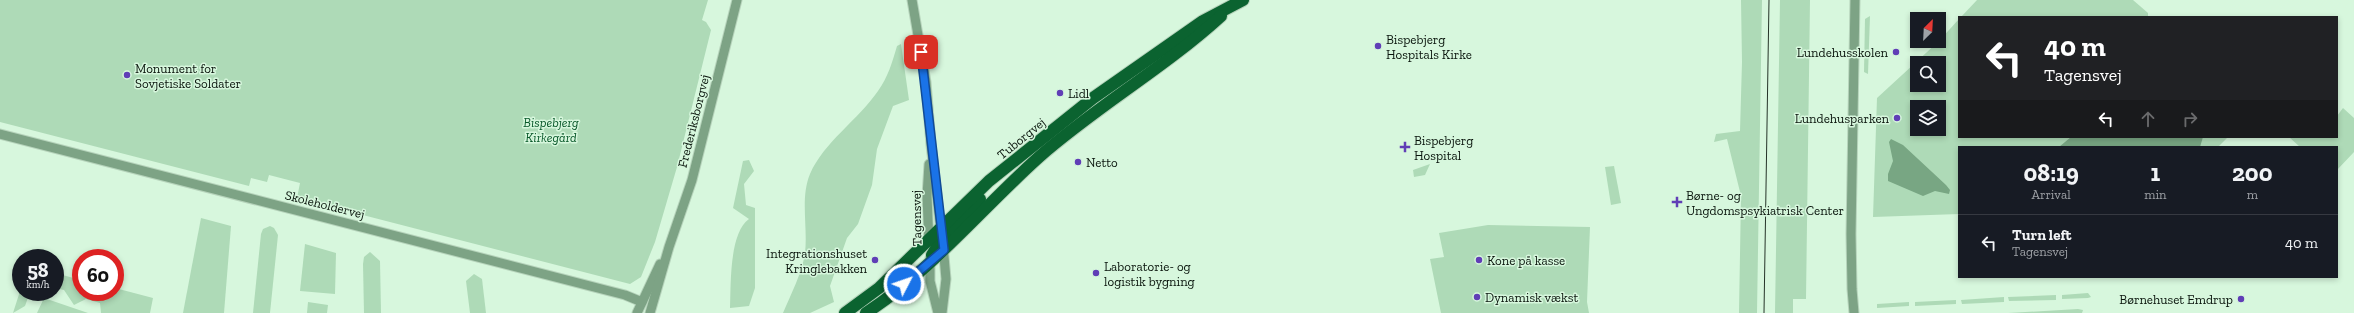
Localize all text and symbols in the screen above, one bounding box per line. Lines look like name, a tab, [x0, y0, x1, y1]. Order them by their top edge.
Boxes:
north arrow	[1910, 12, 1946, 48]
map controls	[1910, 12, 1946, 136]
text: 40 m	[2044, 30, 2106, 63]
place label: Bispebjerg Hospitals Kirke	[1386, 32, 1472, 62]
icon: left	[1978, 32, 2030, 84]
pin	[904, 35, 938, 69]
icon: arrive	[910, 41, 932, 63]
marker: Bispebjerg Hospitals Kirke	[1373, 41, 1383, 51]
place label: Lundehusskolen	[1797, 45, 1889, 60]
marker: Lundehusskolen	[1891, 47, 1901, 57]
button: search	[1910, 56, 1946, 92]
place label: Monument for Sovjetiske Soldater	[135, 61, 241, 92]
text: Tagensvej	[2044, 64, 2122, 86]
marker: Monument for Sovjetiske Soldater	[122, 70, 132, 80]
street label: Frederiksborgvej	[675, 73, 713, 170]
place label: Lidl	[1068, 86, 1090, 101]
marker: Lidl	[1055, 88, 1065, 98]
button: layers	[1910, 100, 1946, 136]
icon: left	[2095, 108, 2117, 130]
icon: ahead	[2137, 108, 2159, 130]
icon: right	[2179, 108, 2201, 130]
place label: Lundehusparken	[1795, 111, 1890, 126]
marker: Lundehusparken	[1892, 113, 1902, 123]
park label: Bispebjerg Kirkegård	[523, 115, 579, 145]
street label: Tuborgvej	[994, 115, 1049, 163]
place label: Bispebjerg Hospital	[1414, 133, 1473, 163]
marker: Bispebjerg Hospital	[1399, 141, 1411, 153]
place label: Netto	[1086, 155, 1118, 170]
marker: Netto	[1073, 157, 1083, 167]
text: 08:19	[2023, 158, 2079, 187]
text: 1	[2150, 158, 2160, 187]
text: 200	[2232, 158, 2273, 187]
street label: Skoleholdervej	[283, 187, 366, 223]
text: Arrival	[2032, 187, 2071, 202]
text: min	[2144, 187, 2167, 202]
text: m	[2247, 187, 2258, 202]
place label: Børne- og Ungdomspsykiatrisk Center	[1686, 188, 1844, 218]
street label: Tagensvej	[909, 190, 925, 246]
marker: Børne- og Ungdomspsykiatrisk Center	[1671, 196, 1683, 208]
text: Turn left	[2012, 226, 2072, 244]
icon: left	[1978, 232, 2000, 254]
text: 40 m	[2285, 234, 2318, 252]
text: Tagensvej	[2012, 244, 2068, 259]
place label: Integrationshuset Kringlebakken	[766, 246, 868, 276]
speed limit sign: 60	[72, 249, 124, 301]
place label: Kone på kasse	[1487, 253, 1565, 268]
marker: Integrationshuset Kringlebakken	[870, 255, 880, 265]
marker: Kone på kasse	[1474, 255, 1484, 265]
text: 58	[27, 258, 49, 282]
place label: Laboratorie- og logistik bygning	[1104, 259, 1195, 289]
position arrow	[883, 263, 925, 305]
marker: Laboratorie- og logistik bygning	[1091, 268, 1101, 278]
text: km/h	[27, 279, 49, 291]
place label: Dynamisk vækst	[1485, 290, 1578, 305]
marker: Dynamisk vækst	[1472, 292, 1482, 302]
place label: Børnehuset Emdrup	[2119, 292, 2233, 307]
marker: Børnehuset Emdrup	[2236, 294, 2246, 304]

